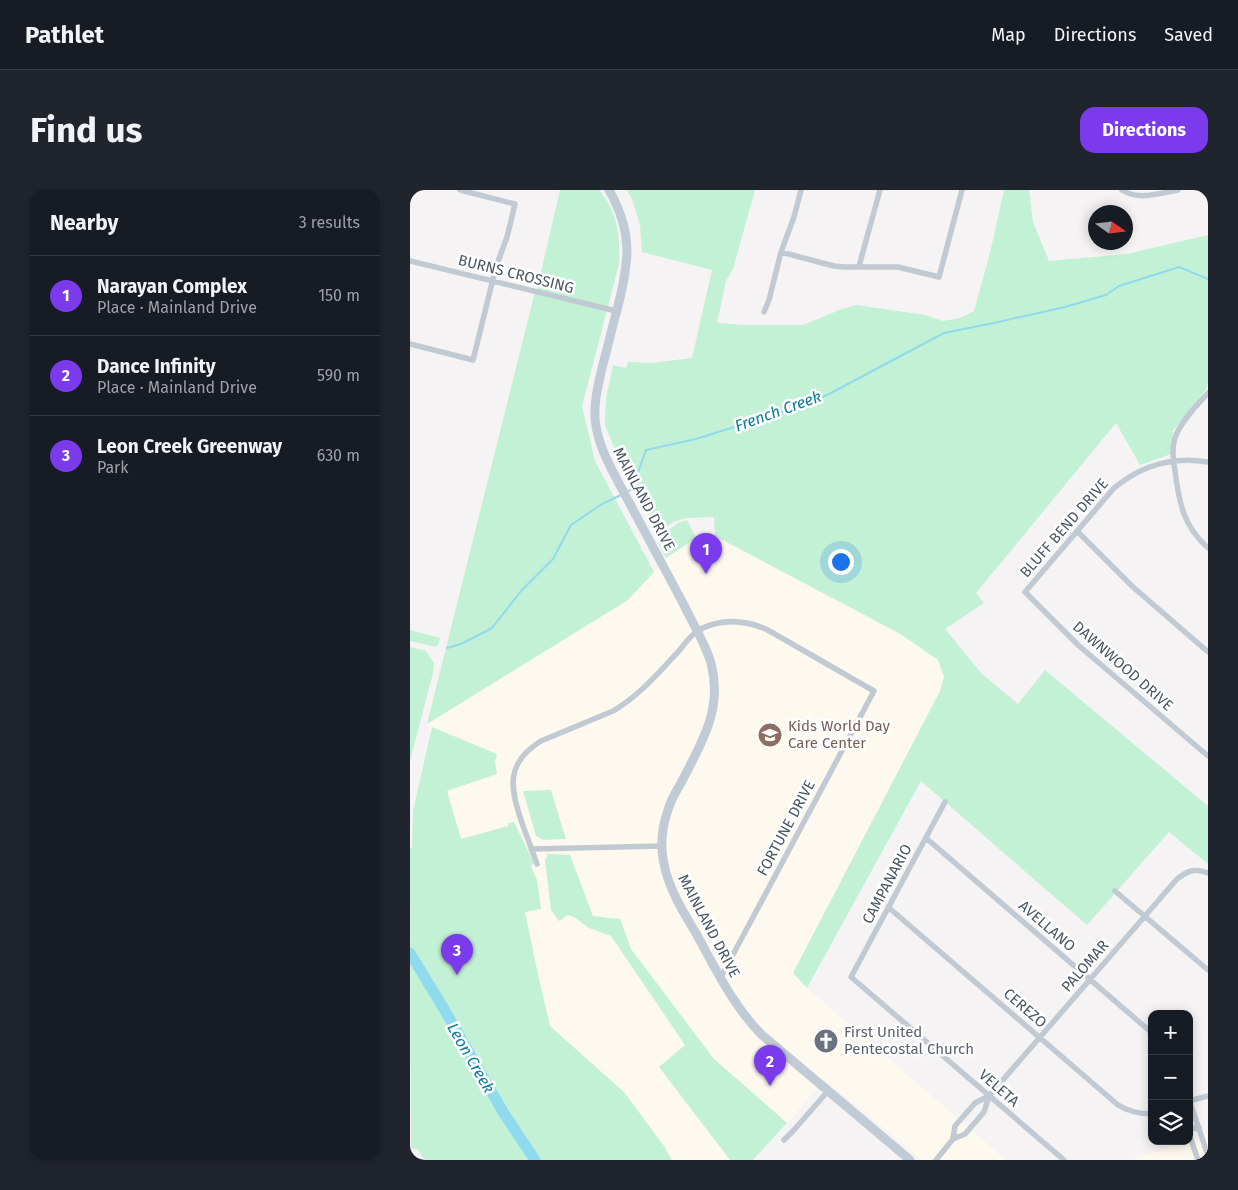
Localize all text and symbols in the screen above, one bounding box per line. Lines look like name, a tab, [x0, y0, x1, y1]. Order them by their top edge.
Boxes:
text: Pathlet	[25, 21, 104, 49]
text: Map	[991, 24, 1026, 46]
text: Directions	[1054, 24, 1136, 46]
text: Saved	[1164, 24, 1213, 46]
button: Directions	[1080, 107, 1208, 153]
text: Find us	[30, 109, 142, 151]
north arrow	[1088, 205, 1133, 250]
text: Nearby	[50, 210, 118, 236]
text: 3 results	[299, 213, 360, 232]
street label: BURNS CROSSING	[456, 251, 576, 297]
text: Narayan Complex	[97, 275, 247, 298]
text: 1	[62, 286, 70, 305]
text: 150 m	[318, 286, 360, 305]
text: Place · Mainland Drive	[97, 298, 257, 317]
text: Dance Infinity	[97, 355, 216, 378]
text: 2	[62, 366, 70, 385]
text: 590 m	[317, 366, 360, 385]
text: Place · Mainland Drive	[97, 378, 257, 397]
water label: French Creek	[732, 386, 824, 435]
text: Leon Creek Greenway	[97, 435, 282, 458]
street label: MAINLAND DRIVE	[609, 444, 679, 554]
text: 3	[62, 446, 70, 465]
text: 630 m	[317, 446, 360, 465]
text: Park	[97, 458, 129, 477]
street label: BLUFF BEND DRIVE	[1016, 475, 1112, 581]
pin: 1	[690, 533, 722, 574]
your location	[828, 549, 854, 575]
street label: DAWNWOOD DRIVE	[1069, 618, 1177, 714]
place label: Kids World Day Care Center	[788, 717, 891, 752]
school or university icon: Kids World Day Care Center	[757, 722, 783, 748]
street label: FORTUNE DRIVE	[753, 777, 819, 879]
street label: CAMPANARIO	[858, 841, 916, 927]
street label: MAINLAND DRIVE	[674, 871, 744, 981]
street label: AVELLANO	[1015, 897, 1079, 955]
pin: 3	[441, 934, 473, 975]
street label: PALOMAR	[1058, 936, 1112, 996]
street label: CEREZO	[1000, 984, 1050, 1032]
map controls	[1148, 1010, 1193, 1145]
button: +	[1148, 1010, 1193, 1055]
water label: Leon Creek	[443, 1020, 499, 1097]
place label: First United Pentecostal Church	[844, 1023, 974, 1058]
church icon: First United Pentecostal Church	[813, 1028, 839, 1054]
pin: 2	[754, 1045, 786, 1086]
button: −	[1148, 1055, 1193, 1100]
street label: VELETA	[975, 1066, 1023, 1111]
button: layers	[1148, 1100, 1193, 1145]

